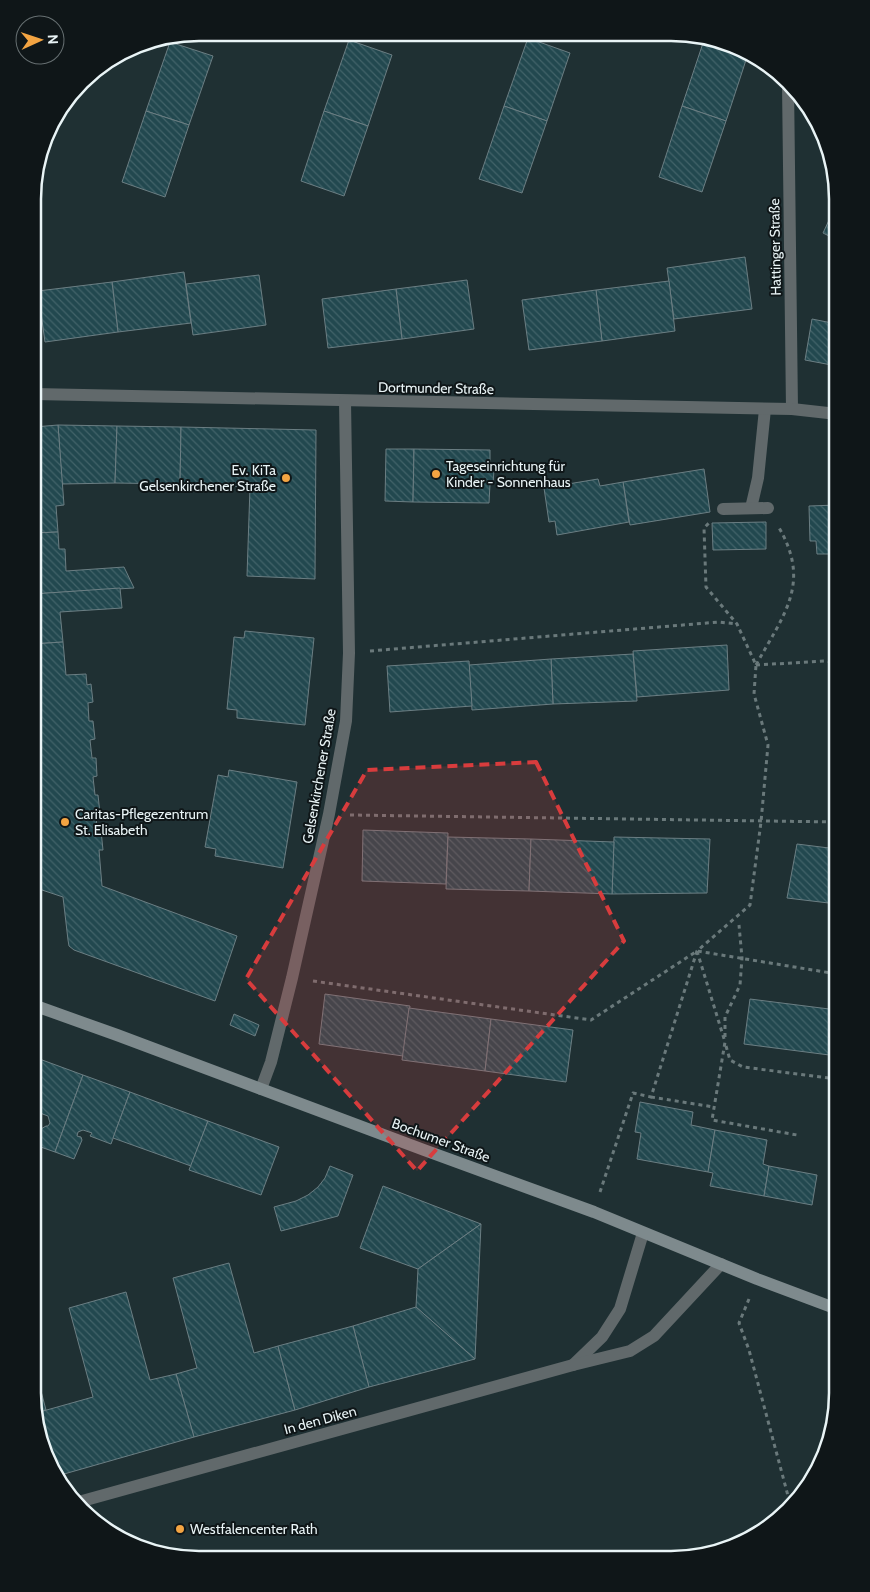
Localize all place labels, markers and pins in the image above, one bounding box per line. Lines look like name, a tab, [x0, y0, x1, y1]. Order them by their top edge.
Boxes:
place label: Tageseinrichtung für Kinder - Sonnenhaus	[446, 457, 571, 491]
place label: Ev. KiTa Gelsenkirchener Straße	[139, 461, 276, 495]
marker: Tageseinrichtung für Kinder - Sonnenhaus	[430, 468, 442, 480]
marker: Ev. KiTa Gelsenkirchener Straße	[280, 472, 292, 484]
place label: Caritas-Pflegezentrum St. Elisabeth	[75, 805, 208, 839]
marker: Caritas-Pflegezentrum St. Elisabeth	[59, 816, 71, 828]
place label: Westfalencenter Rath	[190, 1520, 318, 1538]
marker: Westfalencenter Rath	[174, 1523, 186, 1535]

